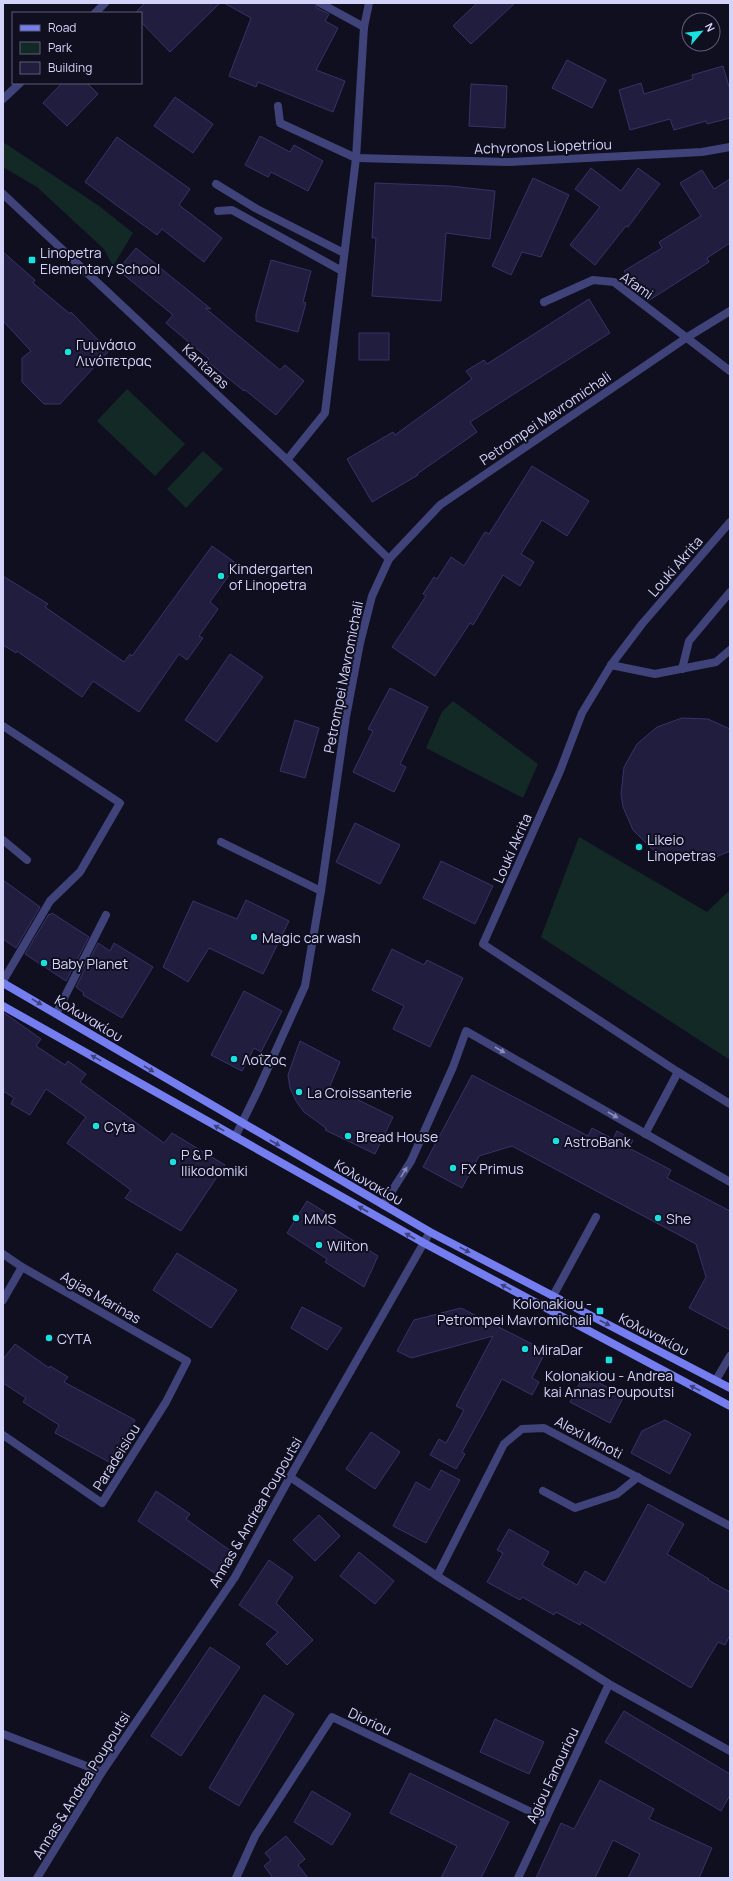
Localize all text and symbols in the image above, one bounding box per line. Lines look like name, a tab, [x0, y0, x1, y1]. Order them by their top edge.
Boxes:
legend	[12, 12, 142, 84]
north arrow	[681, 12, 721, 52]
text: Road	[48, 19, 76, 36]
text: N	[702, 20, 719, 34]
text: Park	[48, 39, 73, 56]
text: Building	[48, 59, 92, 76]
street label: Achyronos Liopetriou	[474, 134, 612, 158]
place label: Linopetra Elementary School	[40, 243, 160, 278]
marker: Linopetra Elementary School	[27, 255, 37, 265]
street label: Afami	[617, 267, 657, 303]
place label: Γυμνάσιο Λινόπετρας	[76, 335, 152, 370]
street label: Kantaras	[178, 339, 234, 393]
marker: Γυμνάσιο Λινόπετρας	[63, 347, 73, 357]
street label: Petrompei Mavromichali	[475, 367, 615, 469]
street label: Louki Akrita	[643, 532, 707, 600]
place label: Kindergarten of Linopetra	[229, 559, 313, 594]
marker: Kindergarten of Linopetra	[216, 571, 226, 581]
street label: Petrompei Mavromichali	[319, 599, 367, 755]
street label: Louki Akrita	[488, 810, 536, 886]
place label: Likeio Linopetras	[647, 830, 716, 865]
marker: Likeio Linopetras	[634, 842, 644, 852]
place label: Magic car wash	[262, 928, 361, 947]
marker: Magic car wash	[249, 932, 259, 942]
place label: Baby Planet	[52, 954, 128, 973]
marker: Baby Planet	[39, 958, 49, 968]
street label: Κολωνακίου	[51, 990, 127, 1046]
one-way arrow	[31, 999, 43, 1006]
one-way arrow	[494, 1047, 506, 1054]
place label: Λοΐζος	[242, 1050, 287, 1069]
marker: Λοΐζος	[229, 1054, 239, 1064]
one-way arrow	[90, 1055, 102, 1062]
one-way arrow	[143, 1065, 154, 1072]
place label: La Croissanterie	[307, 1083, 412, 1102]
marker: La Croissanterie	[294, 1087, 304, 1097]
one-way arrow	[607, 1112, 619, 1119]
place label: Cyta	[104, 1117, 135, 1136]
marker: Cyta	[91, 1121, 101, 1131]
one-way arrow	[213, 1124, 225, 1131]
place label: Bread House	[356, 1127, 438, 1146]
marker: Bread House	[343, 1131, 353, 1141]
place label: AstroBank	[564, 1132, 632, 1151]
marker: AstroBank	[551, 1136, 561, 1146]
one-way arrow	[269, 1139, 281, 1146]
place label: P & P Ilikodomiki	[181, 1145, 248, 1180]
street label: Κολωνακίου	[331, 1155, 407, 1209]
marker: P & P Ilikodomiki	[168, 1157, 178, 1167]
place label: FX Primus	[461, 1159, 524, 1178]
marker: FX Primus	[448, 1163, 458, 1173]
one-way arrow	[400, 1167, 408, 1177]
one-way arrow	[357, 1205, 369, 1212]
place label: MMS	[304, 1209, 337, 1228]
place label: She	[666, 1209, 691, 1228]
marker: MMS	[291, 1213, 301, 1223]
marker: She	[653, 1213, 663, 1223]
one-way arrow	[405, 1232, 416, 1239]
place label: Wilton	[327, 1236, 368, 1255]
marker: Wilton	[314, 1240, 324, 1250]
one-way arrow	[459, 1247, 470, 1253]
street label: Agias Marinas	[57, 1266, 145, 1328]
one-way arrow	[501, 1284, 512, 1291]
place label: Kolonakiou - Petrompei Mavromichali	[437, 1294, 592, 1329]
marker: Kolonakiou - Petrompei Mavromichali	[595, 1306, 605, 1316]
street label: Κολωνακίου	[616, 1308, 692, 1360]
one-way arrow	[599, 1320, 610, 1326]
place label: CYTA	[57, 1329, 92, 1348]
marker: CYTA	[44, 1333, 54, 1343]
place label: MiraDar	[533, 1340, 583, 1359]
marker: MiraDar	[520, 1344, 530, 1354]
marker: Kolonakiou - Andrea kai Annas Poupoutsi	[604, 1355, 614, 1365]
place label: Kolonakiou - Andrea kai Annas Poupoutsi	[544, 1366, 674, 1401]
one-way arrow	[690, 1384, 701, 1391]
street label: Alexi Minoti	[552, 1411, 626, 1463]
street label: Paradeisiou	[88, 1420, 144, 1494]
street label: Annas & Andrea Poupoutsi	[204, 1433, 306, 1591]
street label: Dioriou	[345, 1703, 395, 1739]
street label: Annas & Andrea Poupoutsi	[28, 1708, 134, 1862]
street label: Agiou Fanouriou	[521, 1724, 583, 1826]

